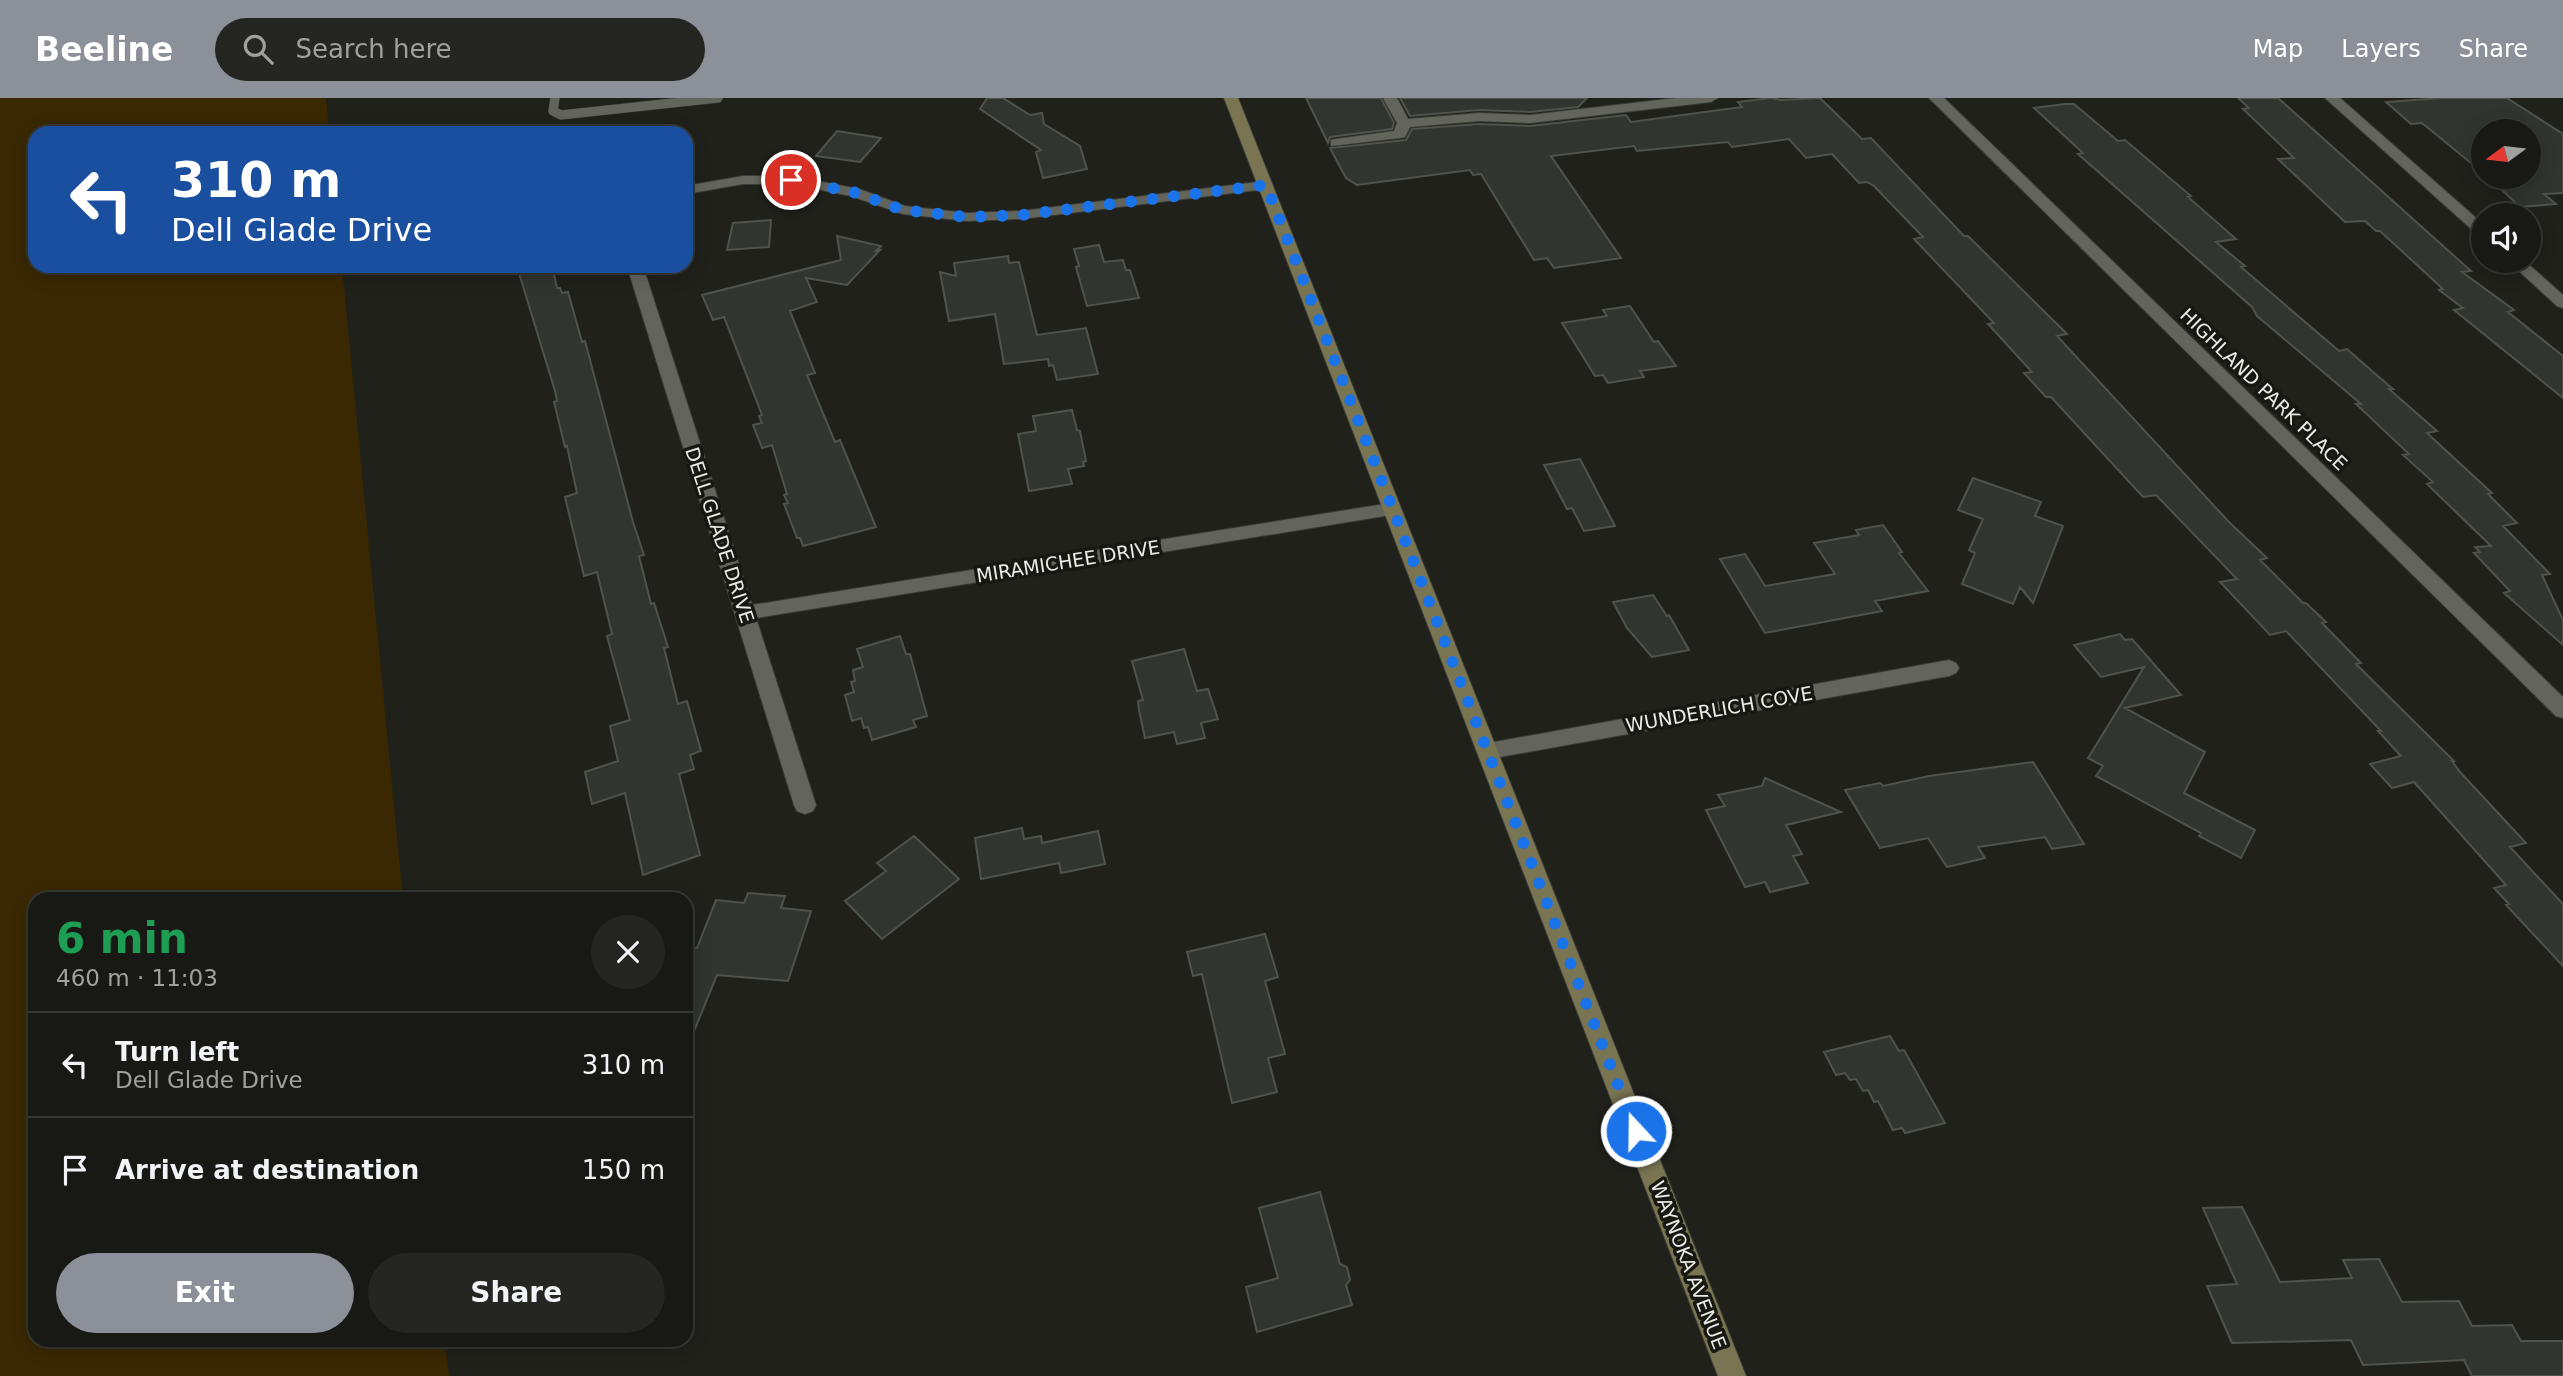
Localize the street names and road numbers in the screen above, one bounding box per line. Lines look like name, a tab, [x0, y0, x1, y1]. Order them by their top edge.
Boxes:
street label: HIGHLAND PARK PLACE	[2176, 304, 2352, 474]
street label: DELL GLADE DRIVE	[681, 444, 759, 626]
street label: MIRAMICHEE DRIVE	[975, 536, 1161, 586]
street label: WUNDERLICH COVE	[1624, 682, 1814, 736]
street label: WAYNOKA AVENUE	[1647, 1178, 1731, 1352]

